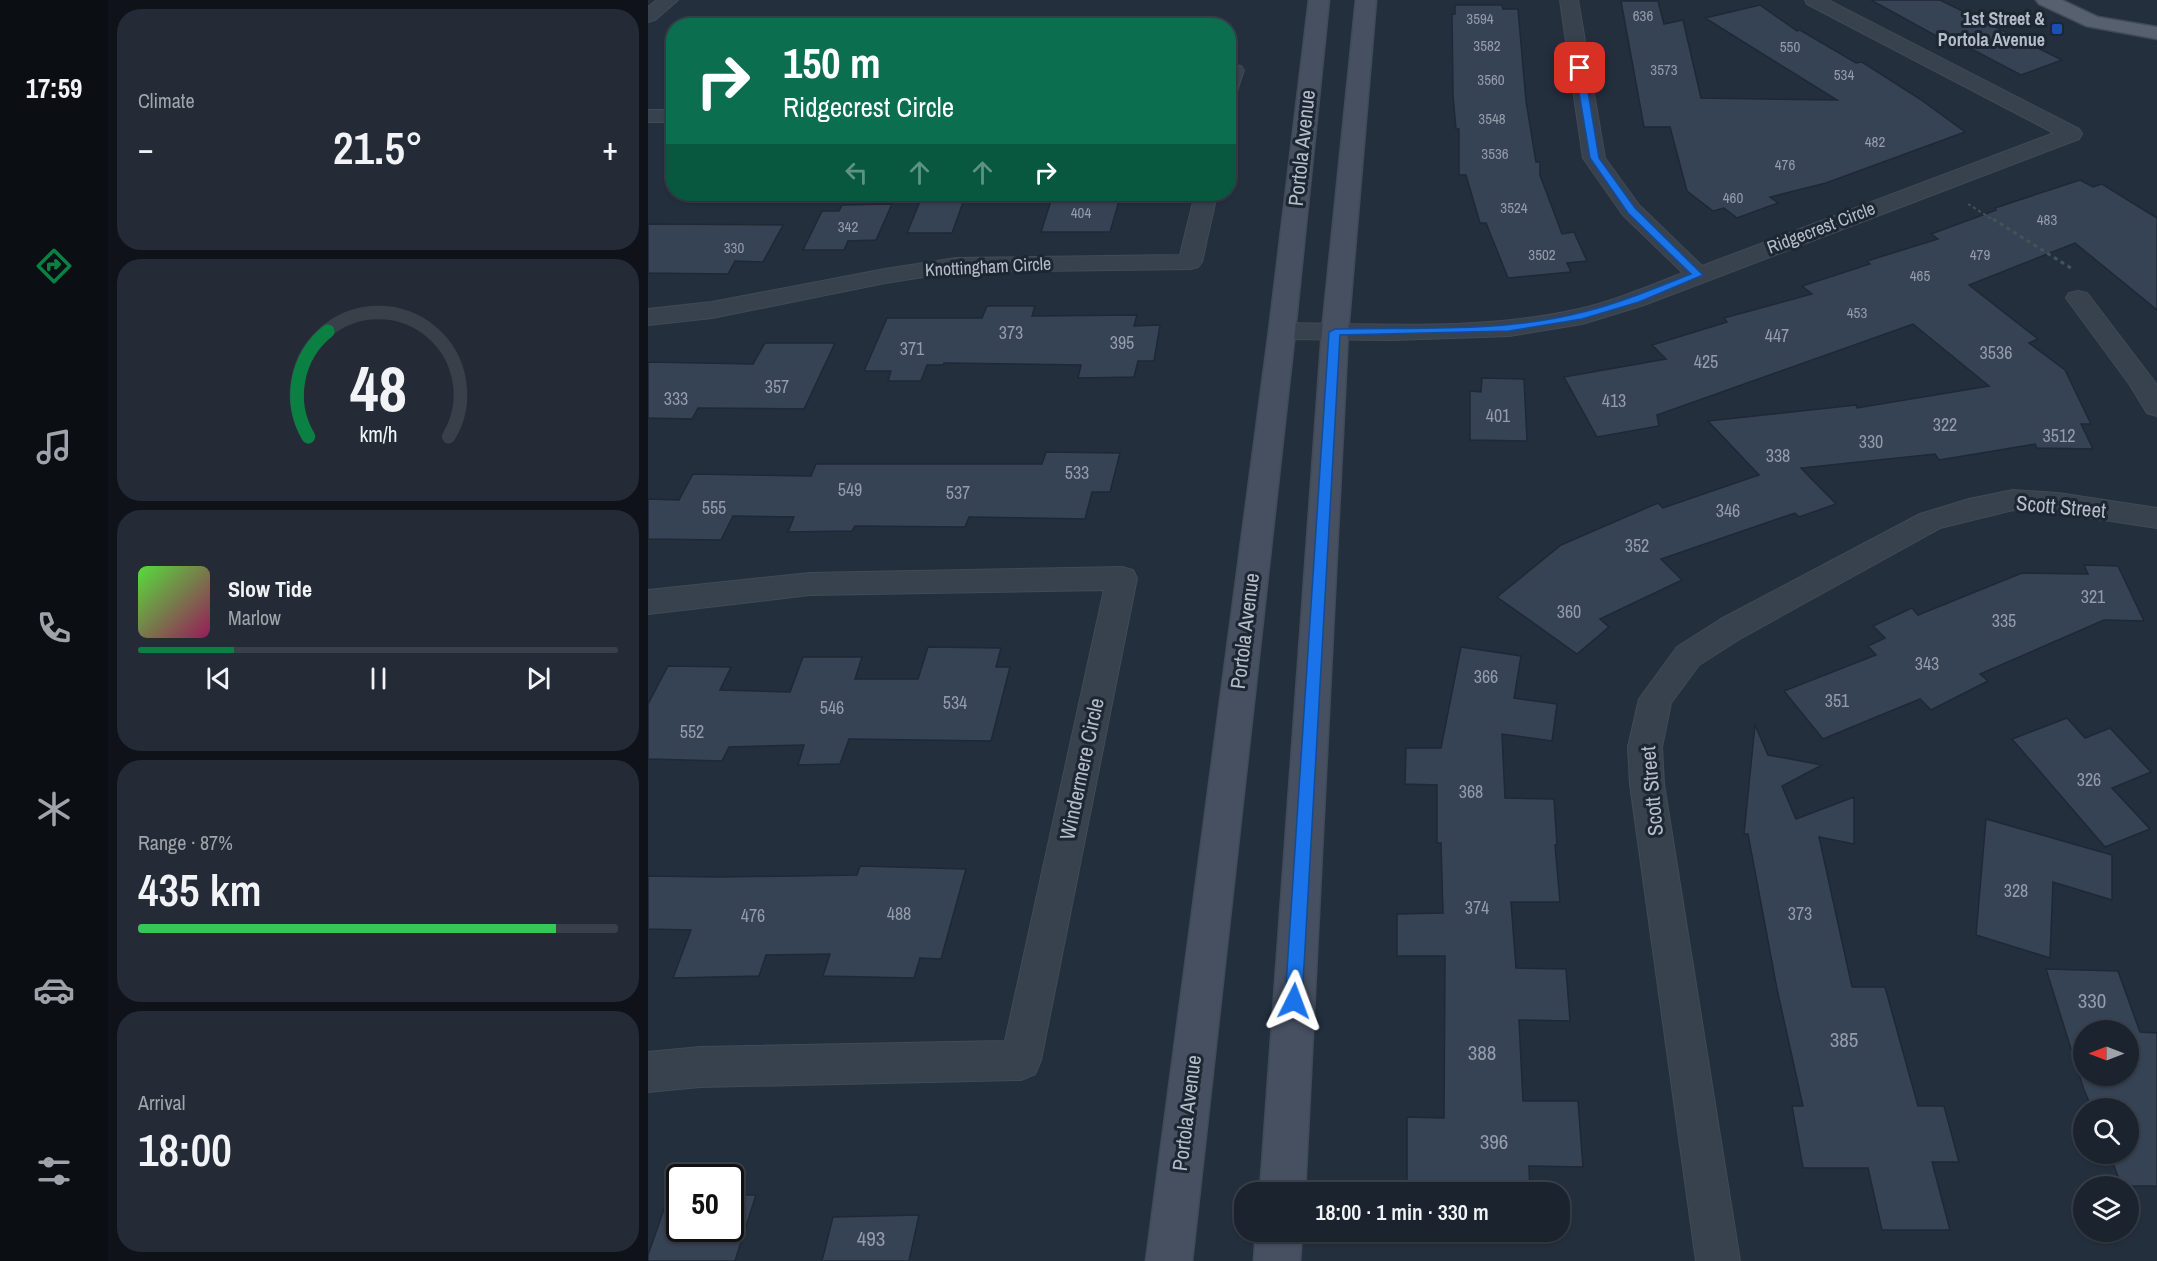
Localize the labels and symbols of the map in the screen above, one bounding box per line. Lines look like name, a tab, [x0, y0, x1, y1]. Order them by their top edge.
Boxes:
house number: 636	[1633, 5, 1653, 26]
place label: 1st Street & Portola Avenue	[1938, 6, 2045, 52]
house number: 3594	[1466, 8, 1494, 29]
marker: 1st Street & Portola Avenue	[2050, 22, 2064, 36]
house number: 3582	[1473, 35, 1501, 56]
house number: 550	[1780, 36, 1800, 57]
pin	[1554, 42, 1605, 93]
house number: 3573	[1650, 59, 1678, 80]
house number: 534	[1834, 64, 1854, 85]
house number: 3560	[1477, 69, 1505, 90]
street label: Portola Avenue	[1281, 88, 1322, 207]
house number: 3548	[1478, 108, 1506, 129]
house number: 482	[1865, 131, 1885, 152]
house number: 3536	[1481, 143, 1509, 164]
house number: 476	[1775, 154, 1795, 175]
house number: 460	[1723, 187, 1743, 208]
street label: Ridgecrest Circle	[1763, 195, 1879, 260]
house number: 3524	[1500, 197, 1528, 218]
house number: 404	[1071, 202, 1091, 223]
house number: 483	[2037, 209, 2057, 230]
house number: 342	[838, 216, 858, 237]
house number: 330	[724, 237, 744, 258]
house number: 3502	[1528, 244, 1556, 265]
house number: 479	[1970, 244, 1990, 265]
street label: Knottingham Circle	[924, 251, 1052, 282]
house number: 465	[1910, 265, 1930, 286]
house number: 453	[1847, 302, 1867, 323]
house number: 373	[999, 320, 1023, 345]
house number: 447	[1765, 323, 1789, 348]
house number: 395	[1110, 330, 1134, 355]
house number: 371	[900, 336, 925, 361]
house number: 3536	[1980, 340, 2012, 365]
house number: 425	[1694, 349, 1718, 374]
house number: 357	[765, 374, 789, 399]
house number: 333	[664, 386, 688, 411]
house number: 413	[1602, 388, 1626, 413]
house number: 401	[1486, 403, 1511, 428]
house number: 322	[1933, 412, 1957, 437]
house number: 3512	[2043, 423, 2075, 448]
house number: 330	[1859, 429, 1883, 454]
house number: 338	[1766, 443, 1790, 468]
house number: 533	[1065, 460, 1089, 485]
house number: 549	[838, 477, 862, 502]
house number: 537	[946, 480, 970, 505]
street label: Scott Street	[2015, 488, 2107, 525]
house number: 555	[702, 495, 726, 520]
house number: 346	[1716, 498, 1740, 523]
house number: 352	[1625, 533, 1649, 558]
street label: Portola Avenue	[1223, 571, 1266, 691]
house number: 321	[2081, 584, 2106, 609]
house number: 360	[1557, 599, 1581, 624]
house number: 335	[1992, 608, 2016, 633]
house number: 343	[1915, 651, 1939, 676]
house number: 366	[1474, 664, 1498, 689]
house number: 351	[1825, 688, 1850, 713]
house number: 534	[943, 690, 967, 715]
house number: 546	[820, 695, 844, 720]
street label: Windermere Circle	[1052, 695, 1111, 843]
house number: 552	[680, 719, 704, 744]
street label: Scott Street	[1633, 745, 1670, 837]
house number: 326	[2077, 767, 2101, 792]
house number: 368	[1459, 779, 1483, 804]
house number: 328	[2004, 878, 2028, 903]
house number: 374	[1465, 895, 1489, 920]
house number: 488	[887, 901, 911, 926]
house number: 373	[1788, 901, 1812, 926]
house number: 476	[741, 903, 765, 928]
position arrow	[1262, 969, 1326, 1033]
house number: 330	[2078, 986, 2106, 1015]
north arrow	[2073, 1020, 2139, 1086]
house number: 385	[1830, 1025, 1858, 1054]
house number: 388	[1468, 1038, 1496, 1067]
street label: Portola Avenue	[1165, 1053, 1208, 1173]
house number: 396	[1480, 1127, 1508, 1156]
speed limit sign: 50	[666, 1164, 744, 1242]
house number: 493	[857, 1224, 885, 1253]

